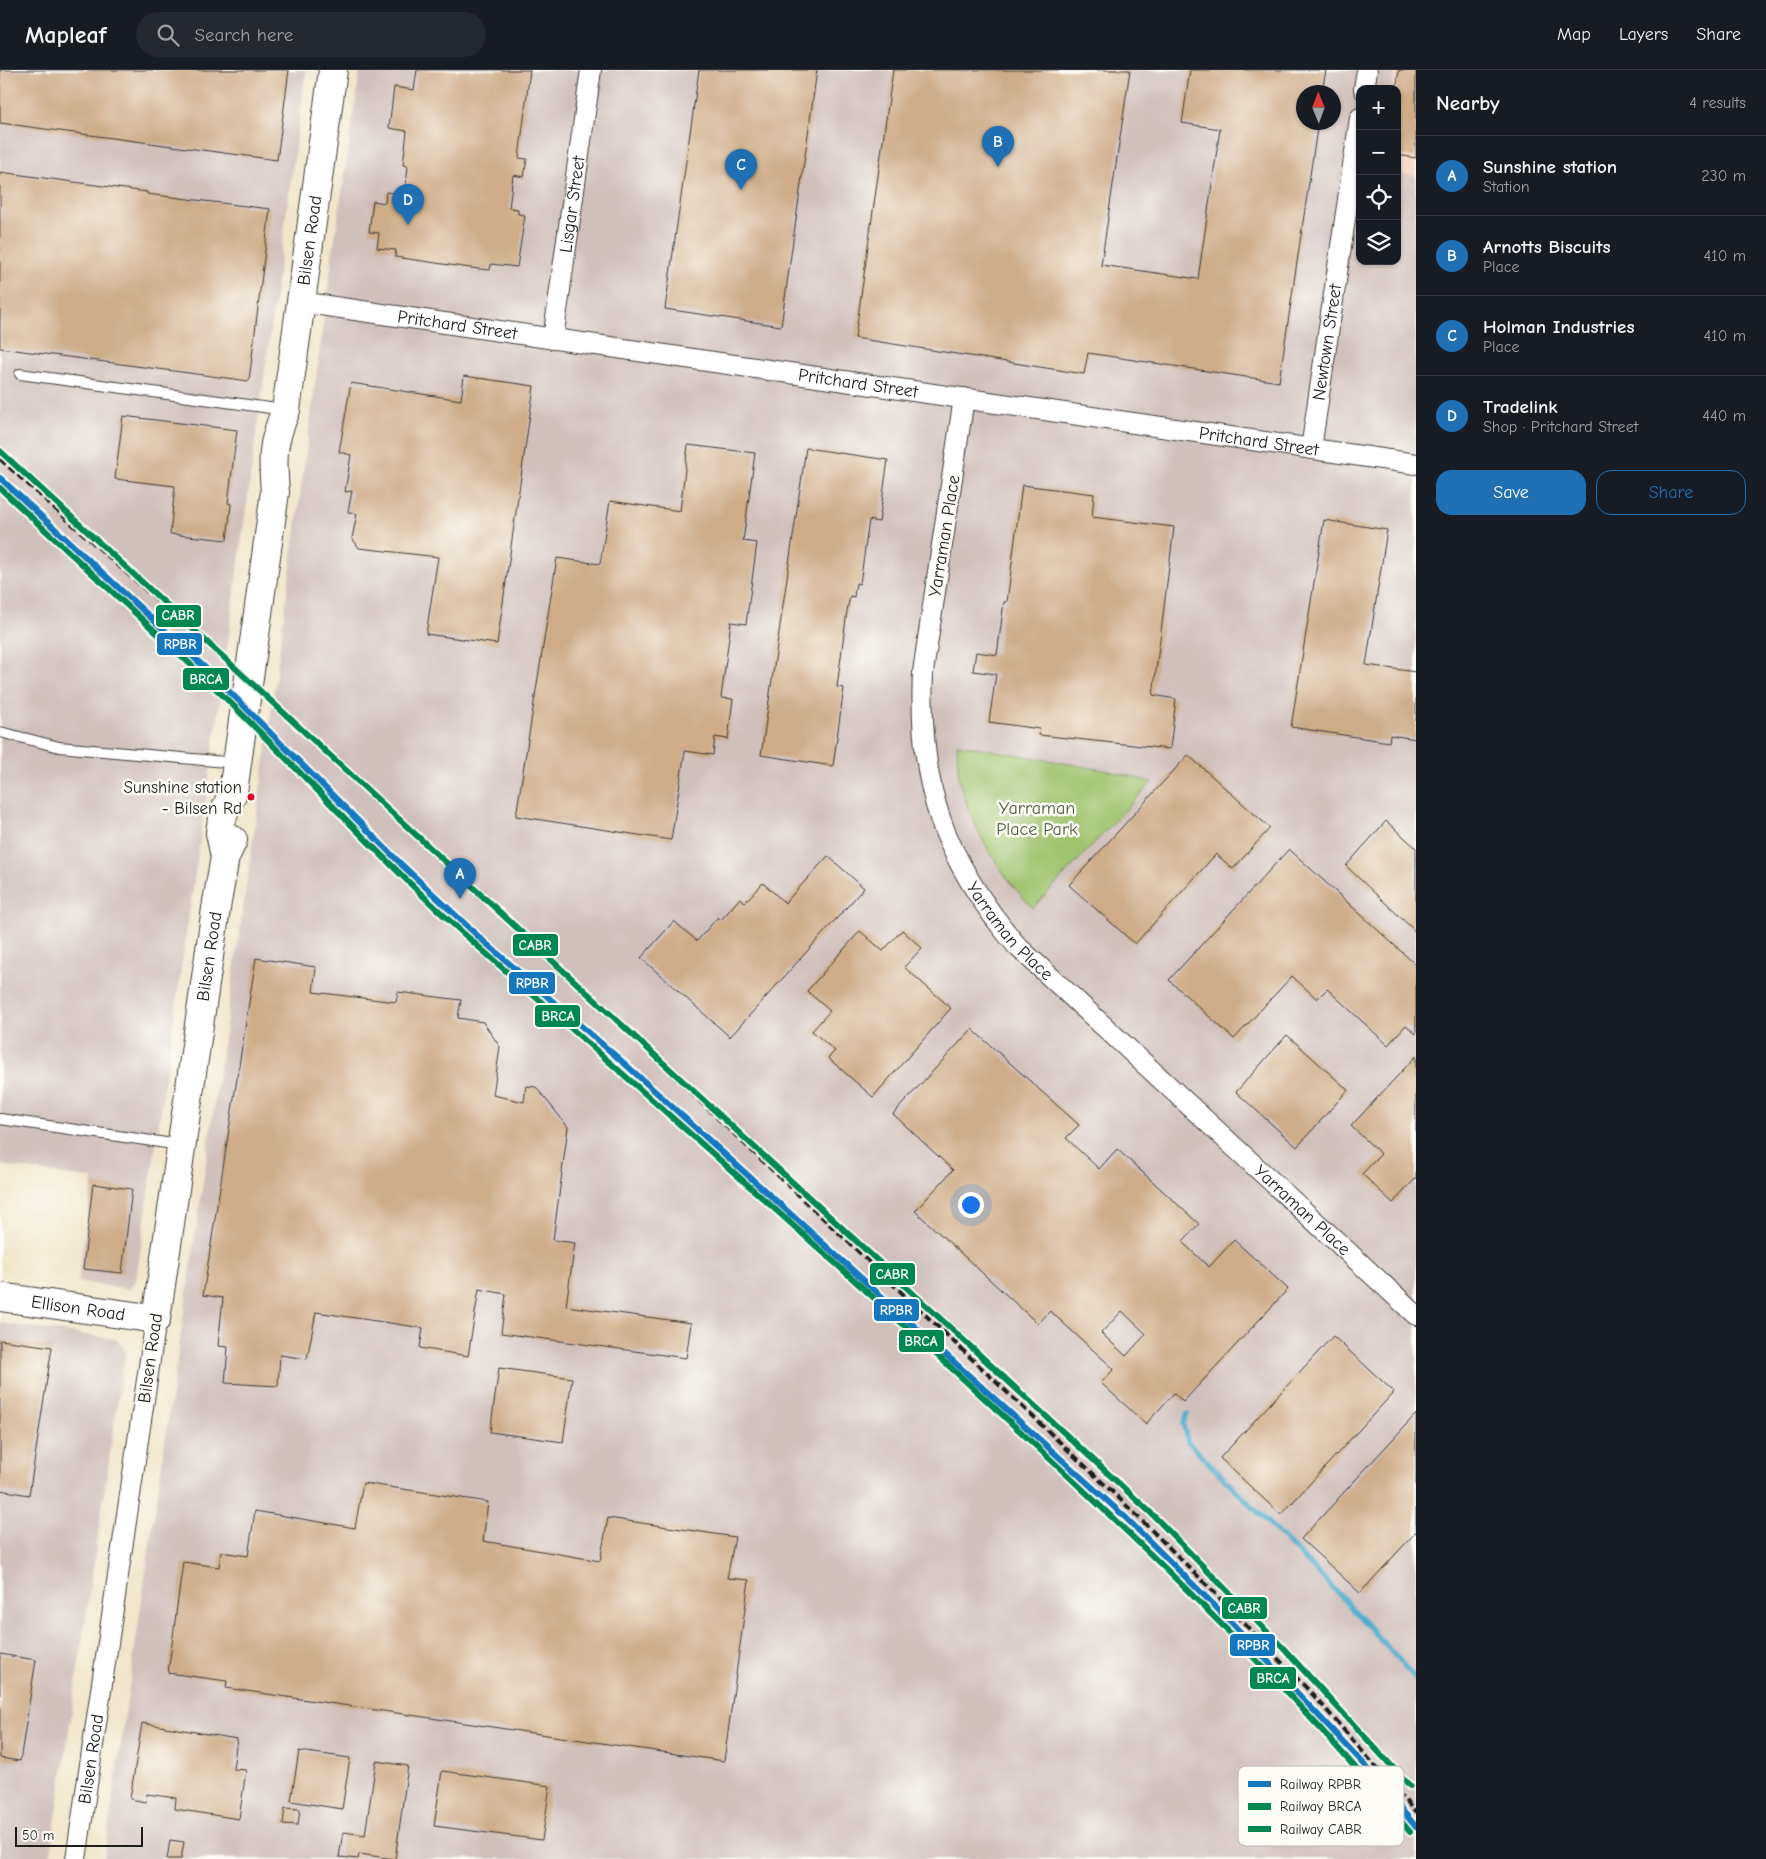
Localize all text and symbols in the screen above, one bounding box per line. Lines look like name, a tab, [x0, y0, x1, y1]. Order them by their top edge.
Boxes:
search box	[136, 12, 486, 57]
text: Mapleaf	[25, 21, 106, 49]
icon: search	[154, 21, 182, 49]
text: Search here	[194, 24, 293, 46]
text: Map	[1557, 24, 1591, 45]
text: Layers	[1619, 24, 1668, 45]
text: Share	[1696, 24, 1741, 45]
north arrow	[1296, 85, 1341, 130]
map controls	[1356, 85, 1401, 265]
button: +	[1356, 85, 1401, 130]
text: Nearby	[1436, 91, 1500, 115]
text: 4 results	[1689, 94, 1746, 112]
pin: B	[982, 126, 1014, 167]
button: −	[1356, 130, 1401, 175]
pin: C	[725, 149, 757, 190]
street label: Lisgar Street	[555, 154, 590, 254]
text: Sunshine station	[1483, 156, 1617, 178]
text: A	[1448, 167, 1456, 185]
text: 230 m	[1701, 167, 1746, 185]
button: locate	[1356, 175, 1401, 220]
text: Station	[1483, 178, 1530, 196]
pin: D	[392, 184, 424, 225]
street label: Bilsen Road	[293, 194, 327, 287]
button: layers	[1356, 220, 1401, 265]
text: Arnotts Biscuits	[1483, 236, 1611, 258]
text: B	[1447, 247, 1457, 265]
text: 410 m	[1704, 247, 1746, 265]
text: Place	[1483, 258, 1519, 276]
street label: Newtown Street	[1308, 282, 1346, 402]
street label: Pritchard Street	[396, 306, 519, 345]
text: Holman Industries	[1483, 316, 1635, 338]
text: C	[1447, 327, 1457, 345]
text: 410 m	[1704, 327, 1746, 345]
text: Place	[1483, 338, 1519, 356]
street label: Pritchard Street	[797, 364, 920, 403]
text: Tradelink	[1483, 396, 1558, 418]
text: D	[1447, 407, 1457, 425]
text: 440 m	[1702, 407, 1746, 425]
text: Shop · Pritchard Street	[1483, 418, 1638, 436]
street label: Pritchard Street	[1198, 423, 1321, 461]
button: Save	[1436, 470, 1586, 515]
button: Share	[1596, 470, 1746, 515]
street label: Yarraman Place	[924, 474, 965, 599]
line badge: CABR	[155, 604, 202, 628]
text: CABR	[162, 607, 194, 624]
line badge: RPBR	[156, 632, 203, 656]
text: RPBR	[164, 636, 196, 653]
line badge: BRCA	[182, 667, 230, 691]
text: BRCA	[190, 671, 223, 688]
place label: Sunshine station - Bilsen Rd	[124, 778, 242, 818]
marker: Sunshine station - Bilsen Rd	[246, 792, 256, 802]
park label: Yarraman Place Park	[996, 798, 1078, 840]
pin: A	[444, 858, 476, 899]
street label: Yarraman Place	[962, 878, 1057, 985]
street label: Bilsen Road	[193, 910, 226, 1003]
line badge: CABR	[512, 933, 559, 957]
text: CABR	[519, 937, 551, 954]
line badge: RPBR	[508, 971, 556, 995]
text: RPBR	[516, 975, 548, 992]
line badge: BRCA	[534, 1004, 581, 1028]
text: BRCA	[542, 1008, 575, 1025]
street label: Yarraman Place	[1250, 1161, 1355, 1260]
your location	[958, 1192, 984, 1218]
line badge: CABR	[869, 1262, 916, 1286]
text: CABR	[876, 1266, 908, 1283]
street label: Ellison Road	[30, 1292, 127, 1326]
line badge: RPBR	[873, 1298, 920, 1322]
text: RPBR	[880, 1302, 912, 1319]
street label: Bilsen Road	[134, 1312, 167, 1404]
line badge: BRCA	[898, 1329, 945, 1353]
text: BRCA	[905, 1333, 938, 1350]
line badge: CABR	[1221, 1596, 1268, 1620]
text: CABR	[1228, 1600, 1260, 1617]
line badge: RPBR	[1229, 1633, 1276, 1657]
text: RPBR	[1237, 1637, 1269, 1654]
line badge: BRCA	[1249, 1666, 1297, 1690]
text: BRCA	[1257, 1670, 1290, 1687]
street label: Bilsen Road	[74, 1713, 108, 1805]
legend	[1238, 1766, 1404, 1846]
text: Railway RPBR	[1280, 1776, 1361, 1793]
text: Railway BRCA	[1280, 1798, 1362, 1815]
text: Railway CABR	[1280, 1821, 1362, 1838]
scale bar	[15, 1824, 142, 1847]
text: 50 m	[22, 1827, 54, 1844]

